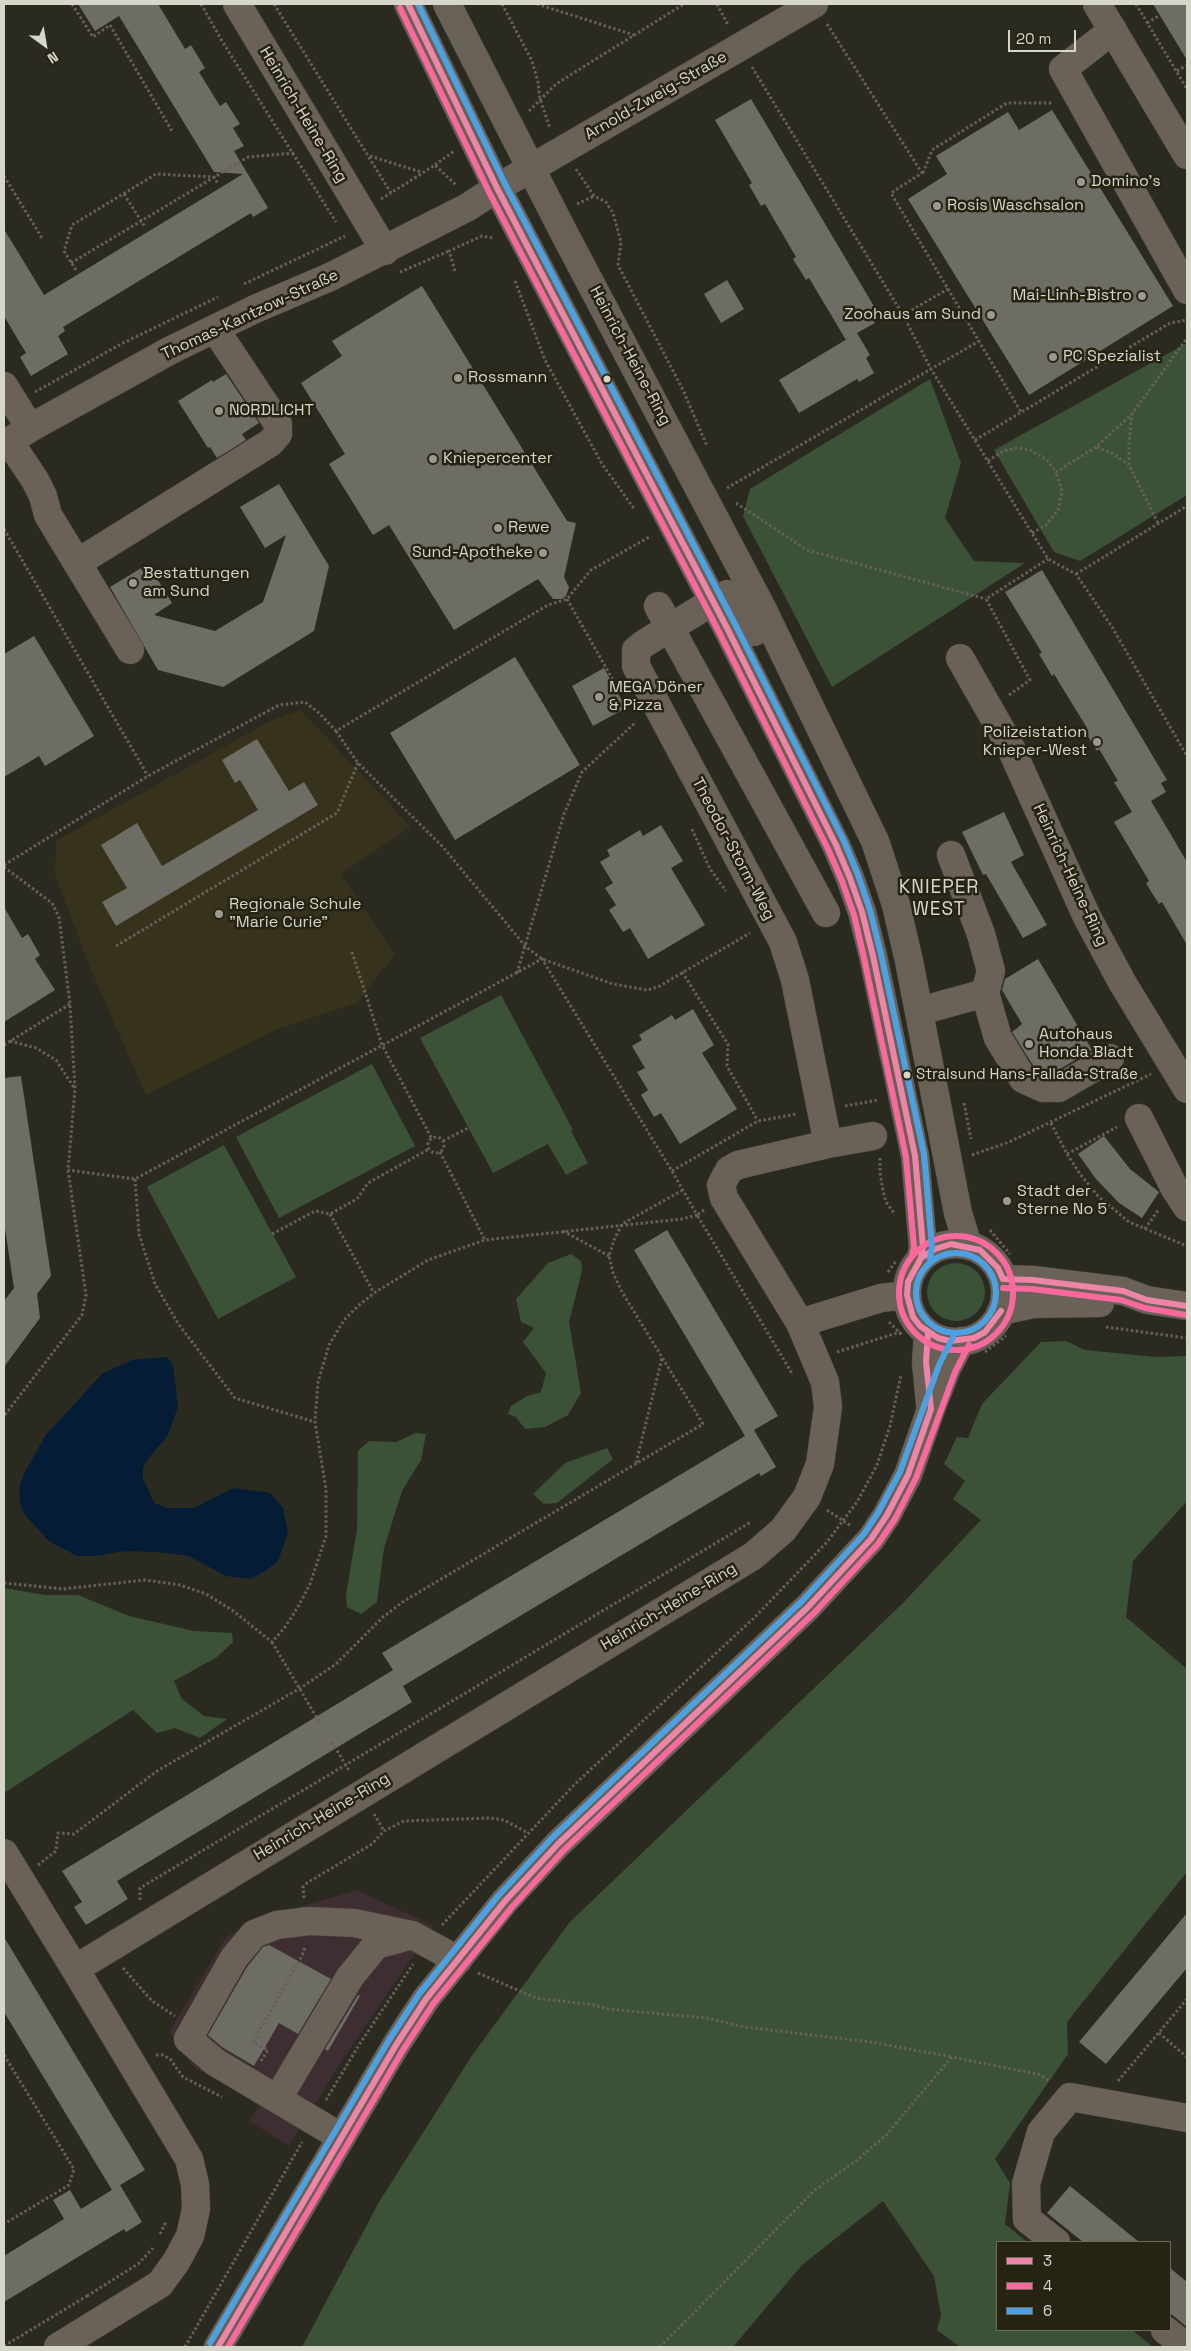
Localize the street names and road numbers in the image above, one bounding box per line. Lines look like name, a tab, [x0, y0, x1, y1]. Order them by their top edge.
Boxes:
street label: Heinrich-Heine-Ring	[255, 44, 351, 186]
street label: Arnold-Zweig-Straße	[581, 47, 731, 145]
street label: Thomas-Kantzow-Straße	[159, 266, 341, 364]
street label: Heinrich-Heine-Ring	[585, 283, 675, 429]
street label: Theodor-Storm-Weg	[687, 774, 779, 924]
street label: Heinrich-Heine-Ring	[1029, 801, 1111, 949]
street label: Heinrich-Heine-Ring	[598, 1559, 740, 1655]
street label: Heinrich-Heine-Ring	[251, 1769, 393, 1865]

